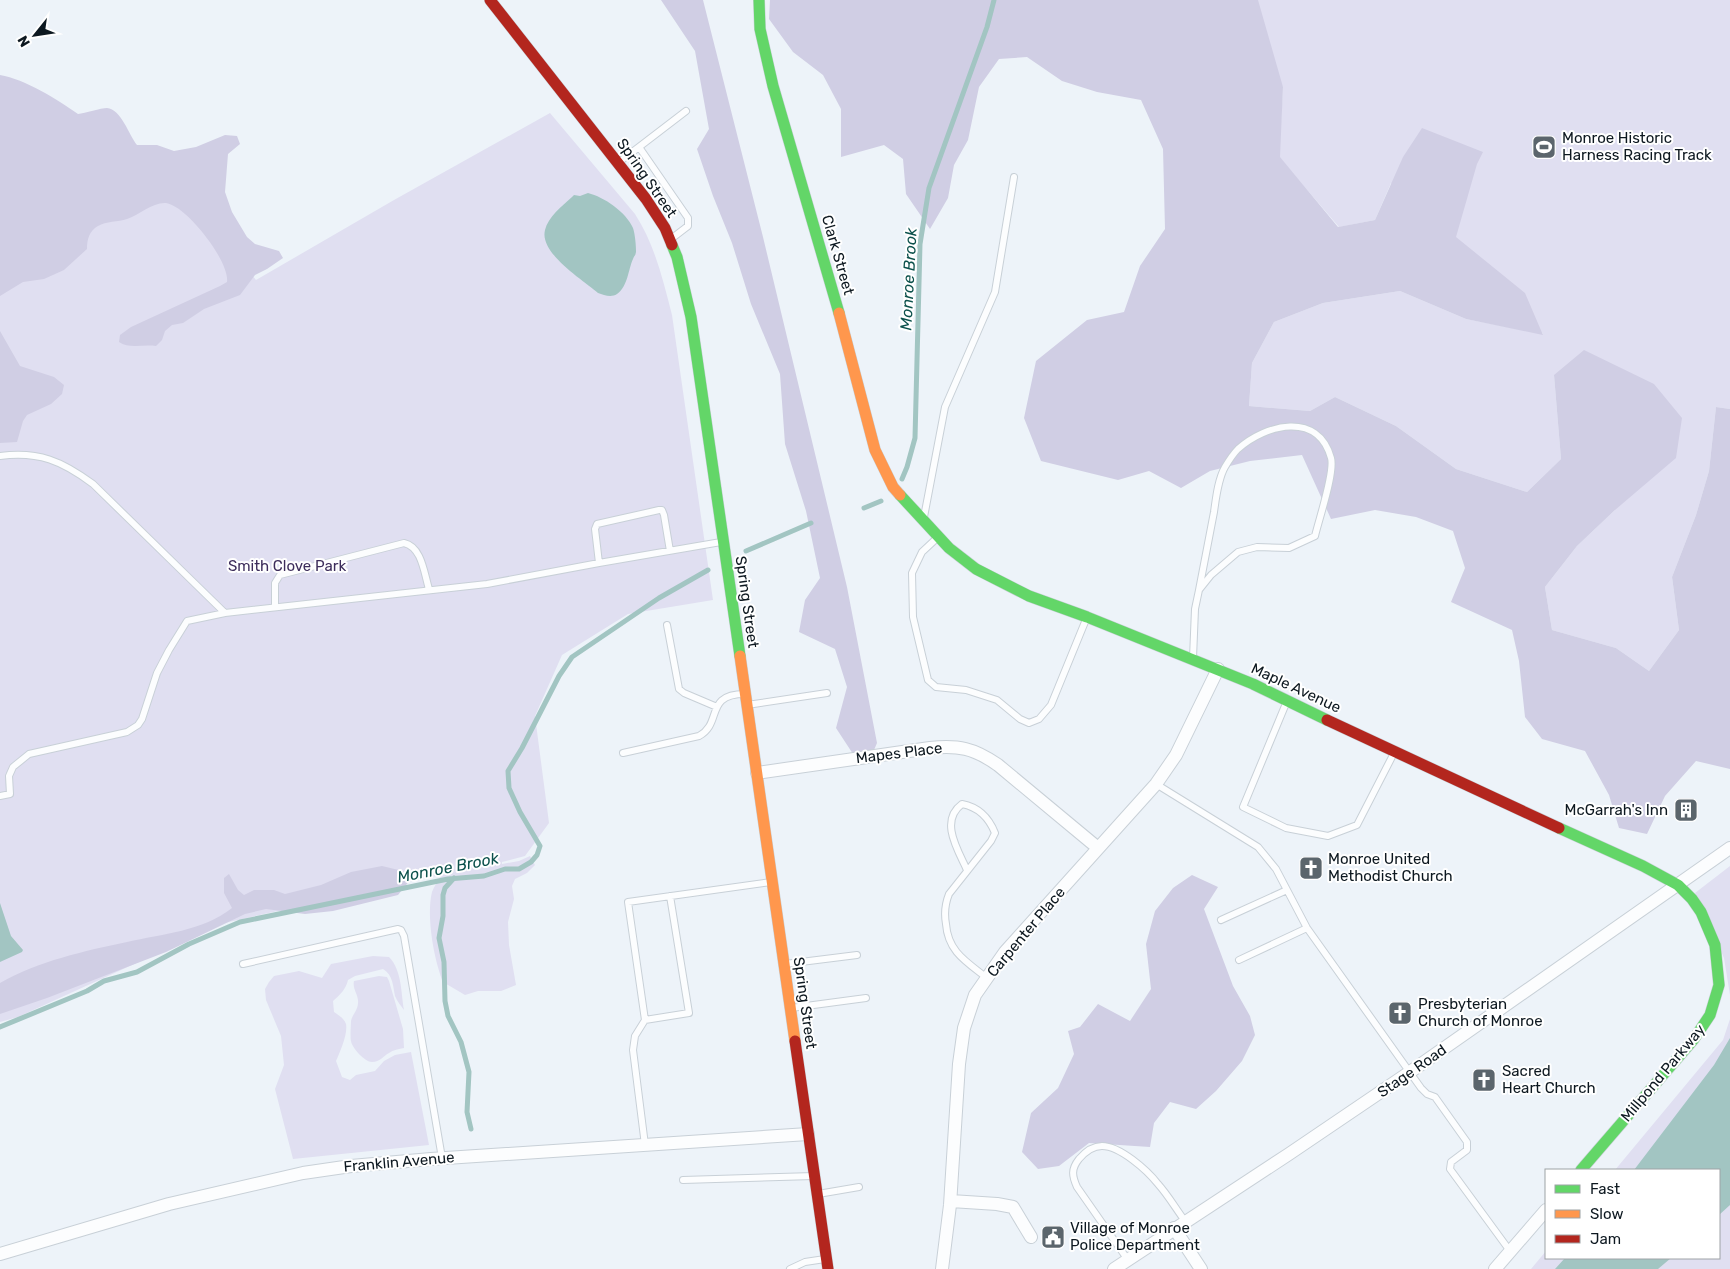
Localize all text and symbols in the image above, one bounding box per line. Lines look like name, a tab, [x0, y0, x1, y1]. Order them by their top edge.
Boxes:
north arrow	[10, 10, 60, 60]
text: N	[14, 33, 34, 50]
place label: Monroe Historic Harness Racing Track	[1562, 129, 1712, 164]
sports icon: Monroe Historic Harness Racing Track	[1531, 134, 1557, 160]
street label: Spring Street	[613, 135, 681, 221]
street label: Clark Street	[818, 213, 858, 297]
water label: Monroe Brook	[896, 226, 921, 331]
street label: Spring Street	[732, 555, 762, 649]
park label: Smith Clove Park	[228, 557, 346, 575]
street label: Maple Avenue	[1248, 659, 1344, 717]
street label: Mapes Place	[855, 739, 943, 767]
building icon: McGarrah's Inn	[1673, 797, 1699, 823]
place label: McGarrah's Inn	[1565, 801, 1668, 819]
water label: Monroe Brook	[396, 848, 501, 887]
place label: Monroe United Methodist Church	[1328, 850, 1453, 885]
church icon: Monroe United Methodist Church	[1298, 855, 1324, 881]
street label: Carpenter Place	[983, 883, 1069, 981]
street label: Spring Street	[790, 956, 820, 1050]
place label: Presbyterian Church of Monroe	[1418, 995, 1543, 1030]
church icon: Presbyterian Church of Monroe	[1387, 1000, 1413, 1026]
street label: Millpond Parkway	[1617, 1021, 1709, 1125]
street label: Stage Road	[1374, 1041, 1450, 1101]
place label: Sacred Heart Church	[1502, 1062, 1596, 1097]
church icon: Sacred Heart Church	[1471, 1067, 1497, 1093]
street label: Franklin Avenue	[343, 1148, 455, 1176]
legend	[1545, 1169, 1720, 1259]
text: Fast	[1590, 1180, 1620, 1198]
text: Slow	[1590, 1205, 1623, 1223]
place label: Village of Monroe Police Department	[1070, 1219, 1200, 1254]
public building icon: Village of Monroe Police Department	[1040, 1224, 1066, 1250]
text: Jam	[1590, 1230, 1621, 1248]

